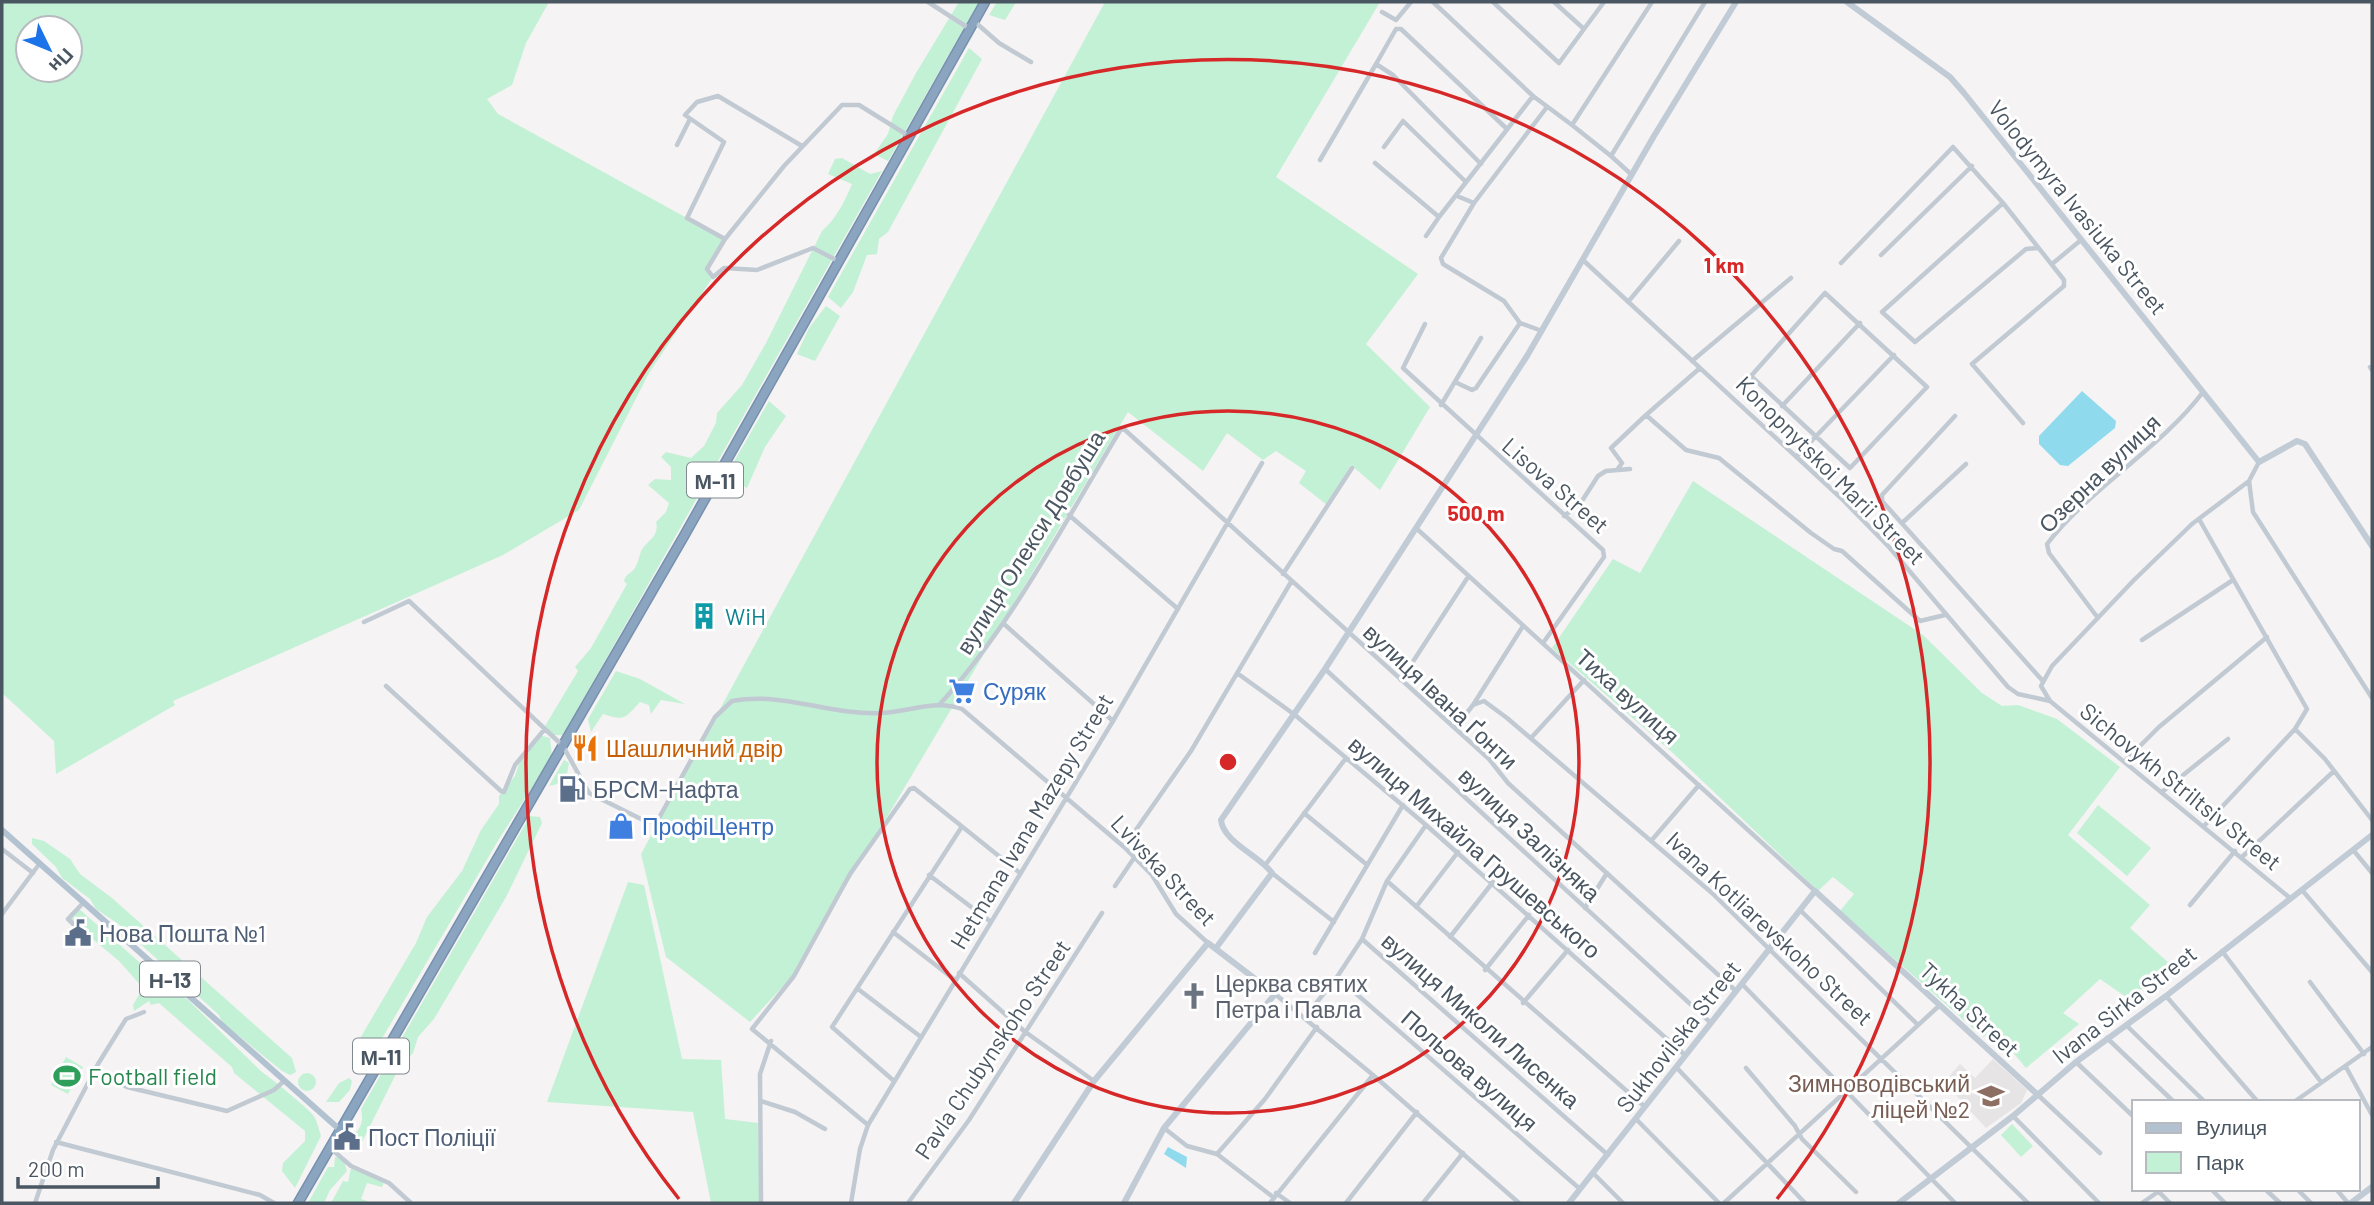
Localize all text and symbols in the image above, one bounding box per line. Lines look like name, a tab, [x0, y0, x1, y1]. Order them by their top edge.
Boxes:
north arrow	[14, 14, 84, 84]
text: Пн	[45, 44, 79, 78]
street label: Volodymyra Ivasiuka Street	[1983, 94, 2173, 320]
text: 1 km	[1704, 252, 1744, 277]
street label: Konopnytskoi Marii Street	[1731, 370, 1931, 570]
street label: Озерна вулиця	[2032, 408, 2166, 538]
street label: вулиця Олекси Довбуша	[950, 425, 1110, 659]
street label: Lisova Street	[1497, 431, 1615, 539]
road number: М-11	[687, 462, 743, 498]
text: 500 m	[1448, 500, 1505, 525]
building icon: WiH	[689, 601, 719, 631]
place label: WiH	[725, 602, 766, 630]
street label: вулиця Івана Ґонти	[1358, 617, 1524, 775]
street label: Тиха вулиця	[1571, 642, 1685, 750]
supermarket icon: Суряк	[947, 676, 977, 706]
place label: Суряк	[983, 677, 1047, 705]
street label: Hetmana Ivana Mazepy Street	[943, 688, 1119, 954]
street label: Sichovykh Striltsiv Street	[2075, 696, 2287, 876]
street label: вулиця Михайла Грушевського	[1343, 730, 1607, 964]
restaurant icon: Шашличний двір	[570, 733, 600, 763]
place label: Шашличний двір	[606, 734, 783, 762]
centre of rings	[1216, 750, 1240, 774]
street label: вулиця Залізняка	[1453, 761, 1607, 907]
fuel station icon: БРСМ-Нафта	[557, 774, 587, 804]
place label: БРСМ-Нафта	[593, 775, 739, 803]
street label: Lvivska Street	[1106, 809, 1222, 931]
shop icon: ПрофіЦентр	[606, 811, 636, 841]
place label: ПрофіЦентр	[642, 812, 774, 840]
street label: Ivana Kotliarevskoho Street	[1661, 825, 1879, 1031]
public building icon: Нова Пошта №1	[63, 918, 93, 948]
place label: Нова Пошта №1	[99, 919, 266, 947]
street label: вулиця Миколи Лисенка	[1376, 926, 1586, 1114]
street label: Pavla Chubynskoho Street	[908, 934, 1076, 1164]
street label: Ivana Sirka Street	[2046, 939, 2202, 1069]
street label: Sukhovilska Street	[1610, 954, 1746, 1118]
street label: Tykha Street	[1914, 956, 2026, 1062]
road number: Н-13	[140, 962, 200, 996]
place label: Церква святих Петра і Павла	[1215, 969, 1368, 1023]
church icon: Церква святих Петра і Павла	[1179, 981, 1209, 1011]
street label: Польова вулиця	[1396, 1003, 1544, 1137]
road number: М-11	[353, 1038, 409, 1074]
sports icon: Football field	[52, 1061, 82, 1091]
place label: Football field	[88, 1062, 217, 1090]
place label: Зимноводівський ліцей №2	[1788, 1069, 1970, 1123]
school or university icon: Зимноводівський ліцей №2	[1976, 1081, 2006, 1111]
legend	[2132, 1100, 2360, 1191]
text: Вулиця	[2196, 1114, 2267, 1139]
public building icon: Пост Поліції	[332, 1122, 362, 1152]
place label: Пост Поліції	[368, 1123, 497, 1151]
scale bar	[18, 1146, 158, 1190]
text: Парк	[2196, 1149, 2244, 1174]
text: 200 m	[28, 1156, 85, 1181]

